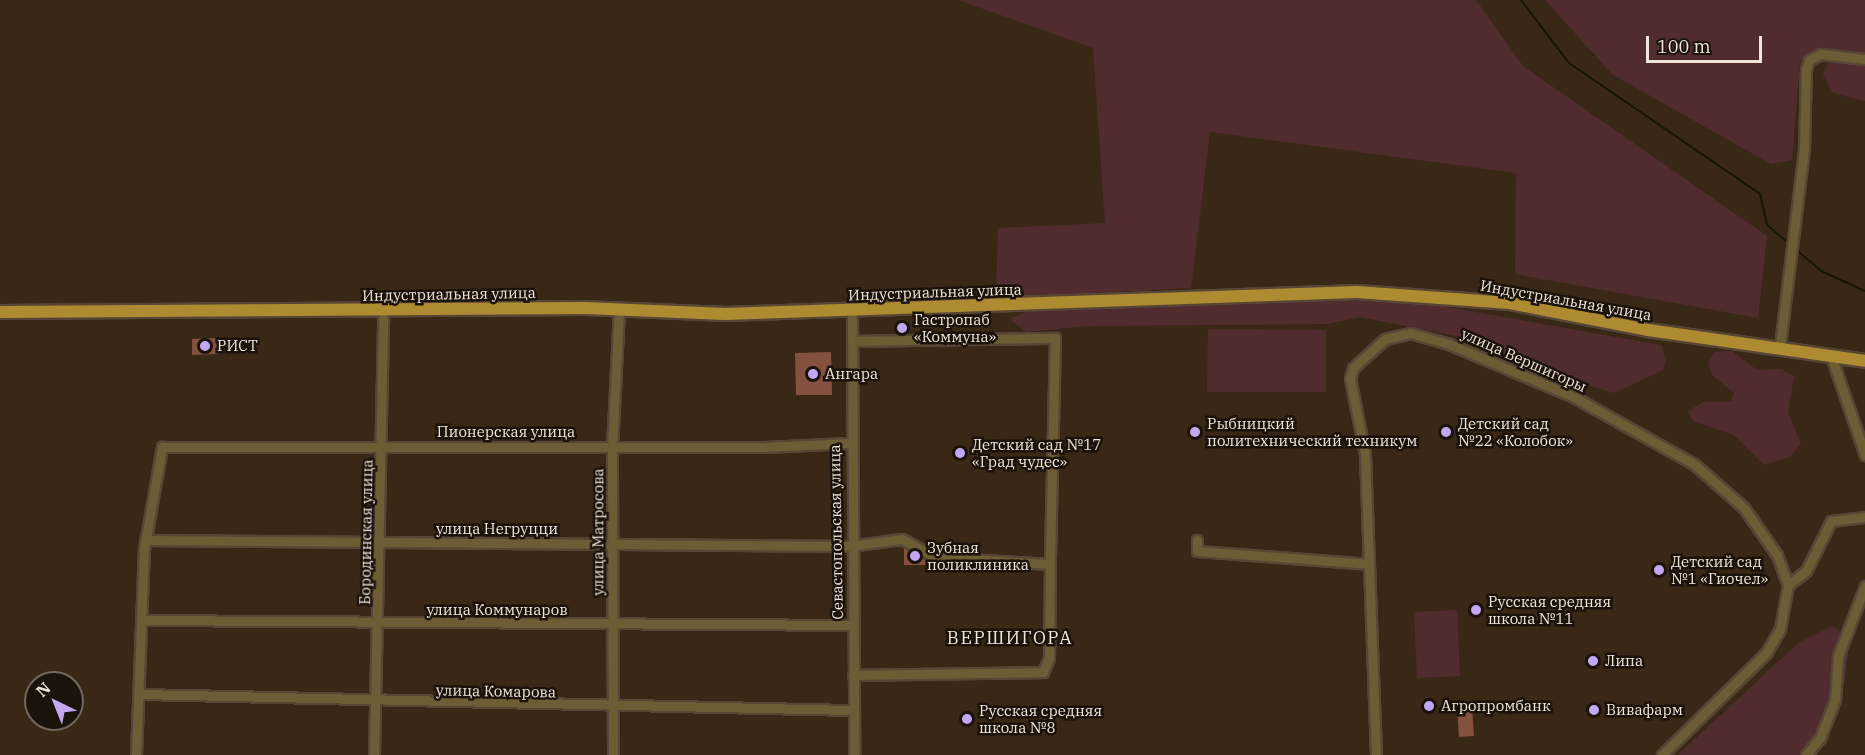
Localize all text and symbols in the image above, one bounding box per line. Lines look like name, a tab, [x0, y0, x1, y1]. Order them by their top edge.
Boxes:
scale bar	[1649, 24, 1764, 62]
text: 100 m	[1657, 35, 1711, 58]
street label: Индустриальная улица	[1479, 276, 1653, 324]
street label: Индустриальная улица	[848, 280, 1022, 304]
street label: Индустриальная улица	[362, 283, 536, 305]
place label: Гастропаб «Коммуна»	[914, 310, 996, 345]
marker: Гастропаб «Коммуна»	[895, 321, 909, 335]
street label: улица Вершигоры	[1459, 324, 1589, 396]
place label: РИСТ	[217, 337, 258, 355]
marker: РИСТ	[198, 339, 212, 353]
place label: Ангара	[825, 365, 878, 383]
marker: Ангара	[806, 367, 820, 381]
place label: Рыбницкий политехнический техникум	[1207, 414, 1417, 449]
place label: Детский сад №22 «Колобок»	[1458, 414, 1573, 449]
street label: Пионерская улица	[437, 423, 575, 441]
marker: Рыбницкий политехнический техникум	[1188, 425, 1202, 439]
marker: Детский сад №22 «Колобок»	[1439, 425, 1453, 439]
place label: Детский сад №17 «Град чудес»	[972, 435, 1101, 470]
street label: Севастопольская улица	[825, 444, 847, 620]
marker: Детский сад №17 «Град чудес»	[953, 446, 967, 460]
street label: Бородинская улица	[356, 459, 376, 605]
street label: улица Матросова	[589, 468, 607, 596]
street label: улица Негруцци	[436, 520, 558, 538]
place label: Зубная поликлиника	[927, 538, 1029, 573]
marker: Зубная поликлиника	[908, 549, 922, 563]
place label: Детский сад №1 «Гиочел»	[1671, 552, 1768, 587]
marker: Детский сад №1 «Гиочел»	[1652, 563, 1666, 577]
place label: Русская средняя школа №11	[1488, 592, 1611, 627]
street label: улица Коммунаров	[426, 601, 568, 619]
marker: Русская средняя школа №11	[1469, 603, 1483, 617]
district label: ВЕРШИГОРА	[947, 627, 1073, 649]
place label: Липа	[1605, 652, 1643, 670]
marker: Липа	[1586, 654, 1600, 668]
north arrow	[24, 671, 84, 731]
text: N	[32, 678, 55, 701]
street label: улица Комарова	[436, 681, 556, 701]
place label: Агропромбанк	[1441, 697, 1551, 715]
marker: Агропромбанк	[1422, 699, 1436, 713]
place label: Русская средняя школа №8	[979, 701, 1102, 736]
place label: Вивафарм	[1606, 701, 1683, 719]
marker: Вивафарм	[1587, 703, 1601, 717]
marker: Русская средняя школа №8	[960, 712, 974, 726]

